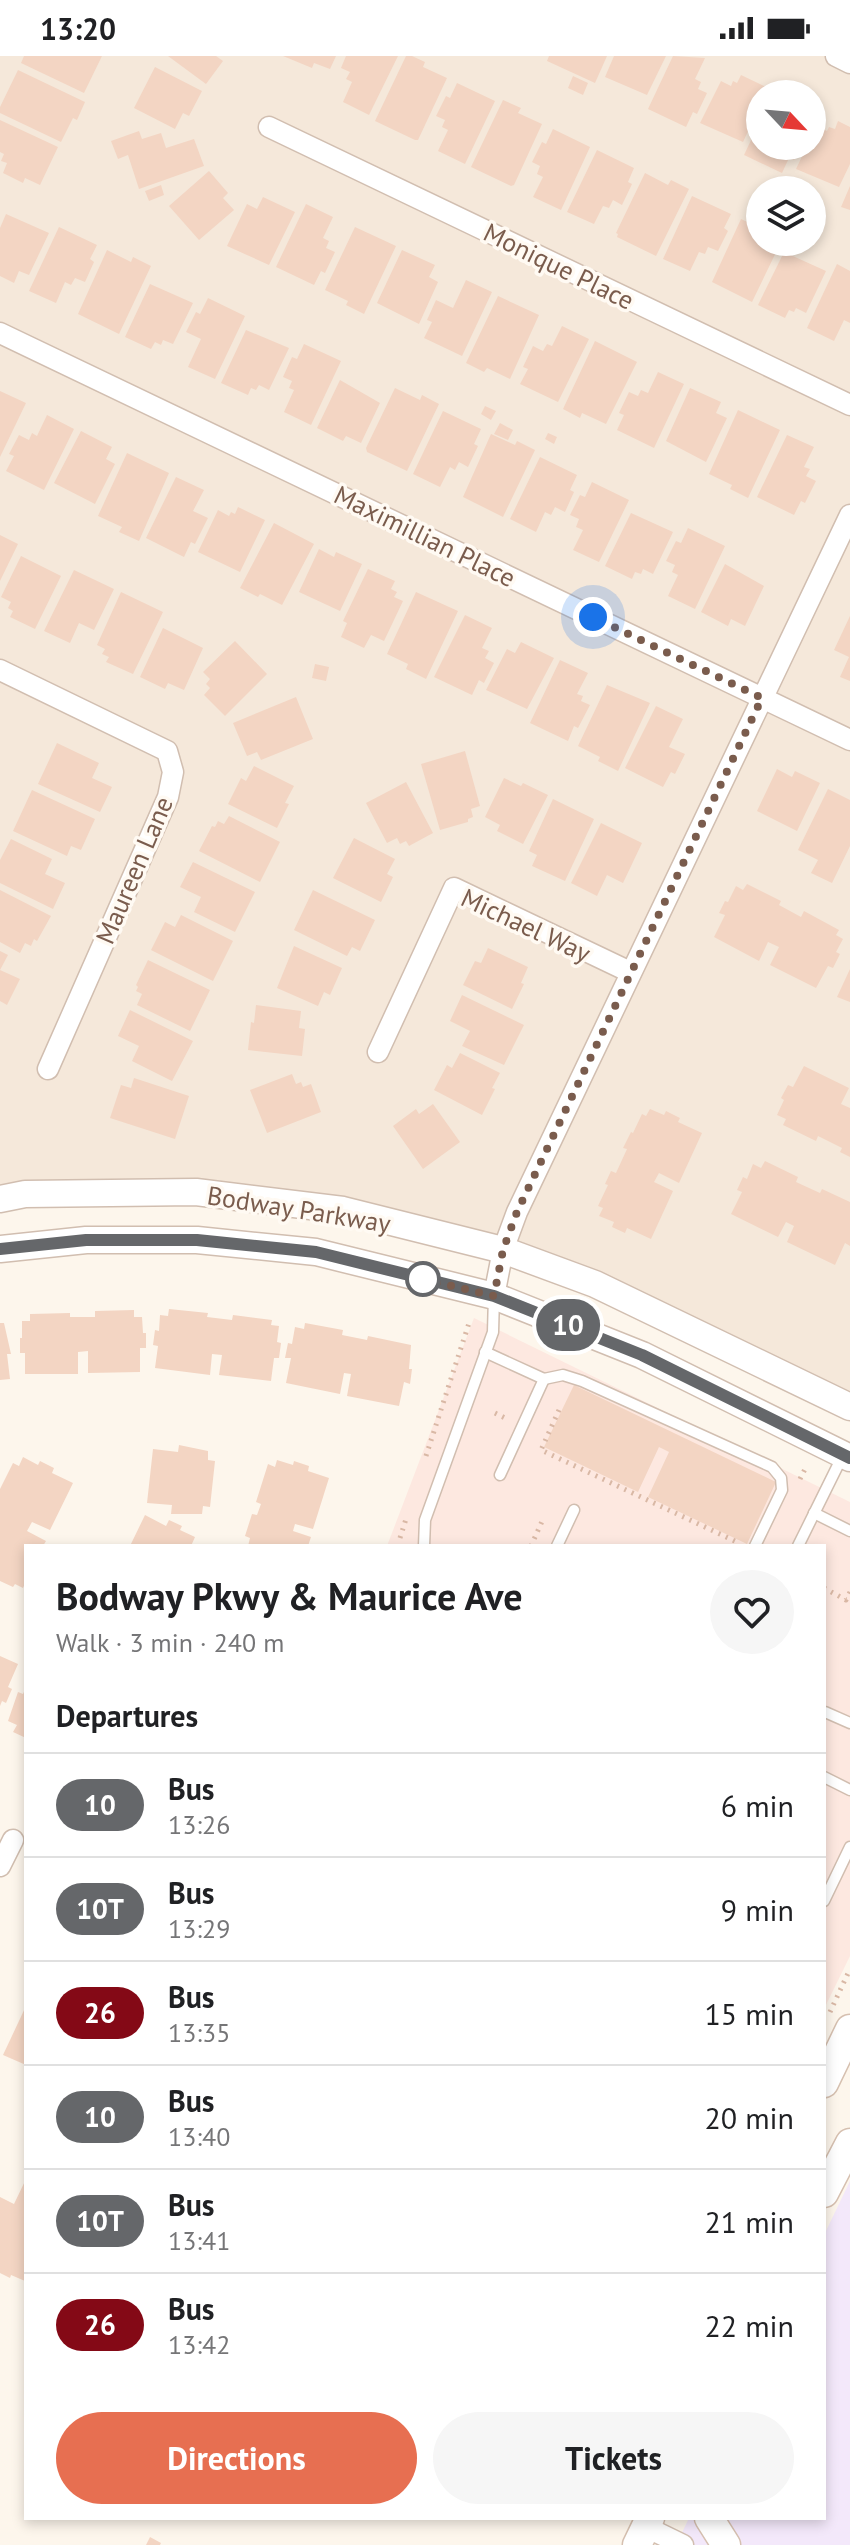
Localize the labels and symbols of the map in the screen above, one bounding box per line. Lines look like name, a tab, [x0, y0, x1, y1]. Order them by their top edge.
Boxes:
north arrow	[746, 80, 826, 160]
street label: Monique Place	[478, 215, 640, 317]
street label: Maximillian Place	[329, 478, 521, 594]
your location	[573, 597, 613, 637]
street label: Maureen Lane	[88, 791, 180, 949]
street label: Michael Way	[456, 881, 596, 969]
street label: Bodway Parkway	[205, 1178, 393, 1240]
unlabelled marker	[406, 1262, 440, 1296]
line badge: 10	[532, 1299, 604, 1351]

